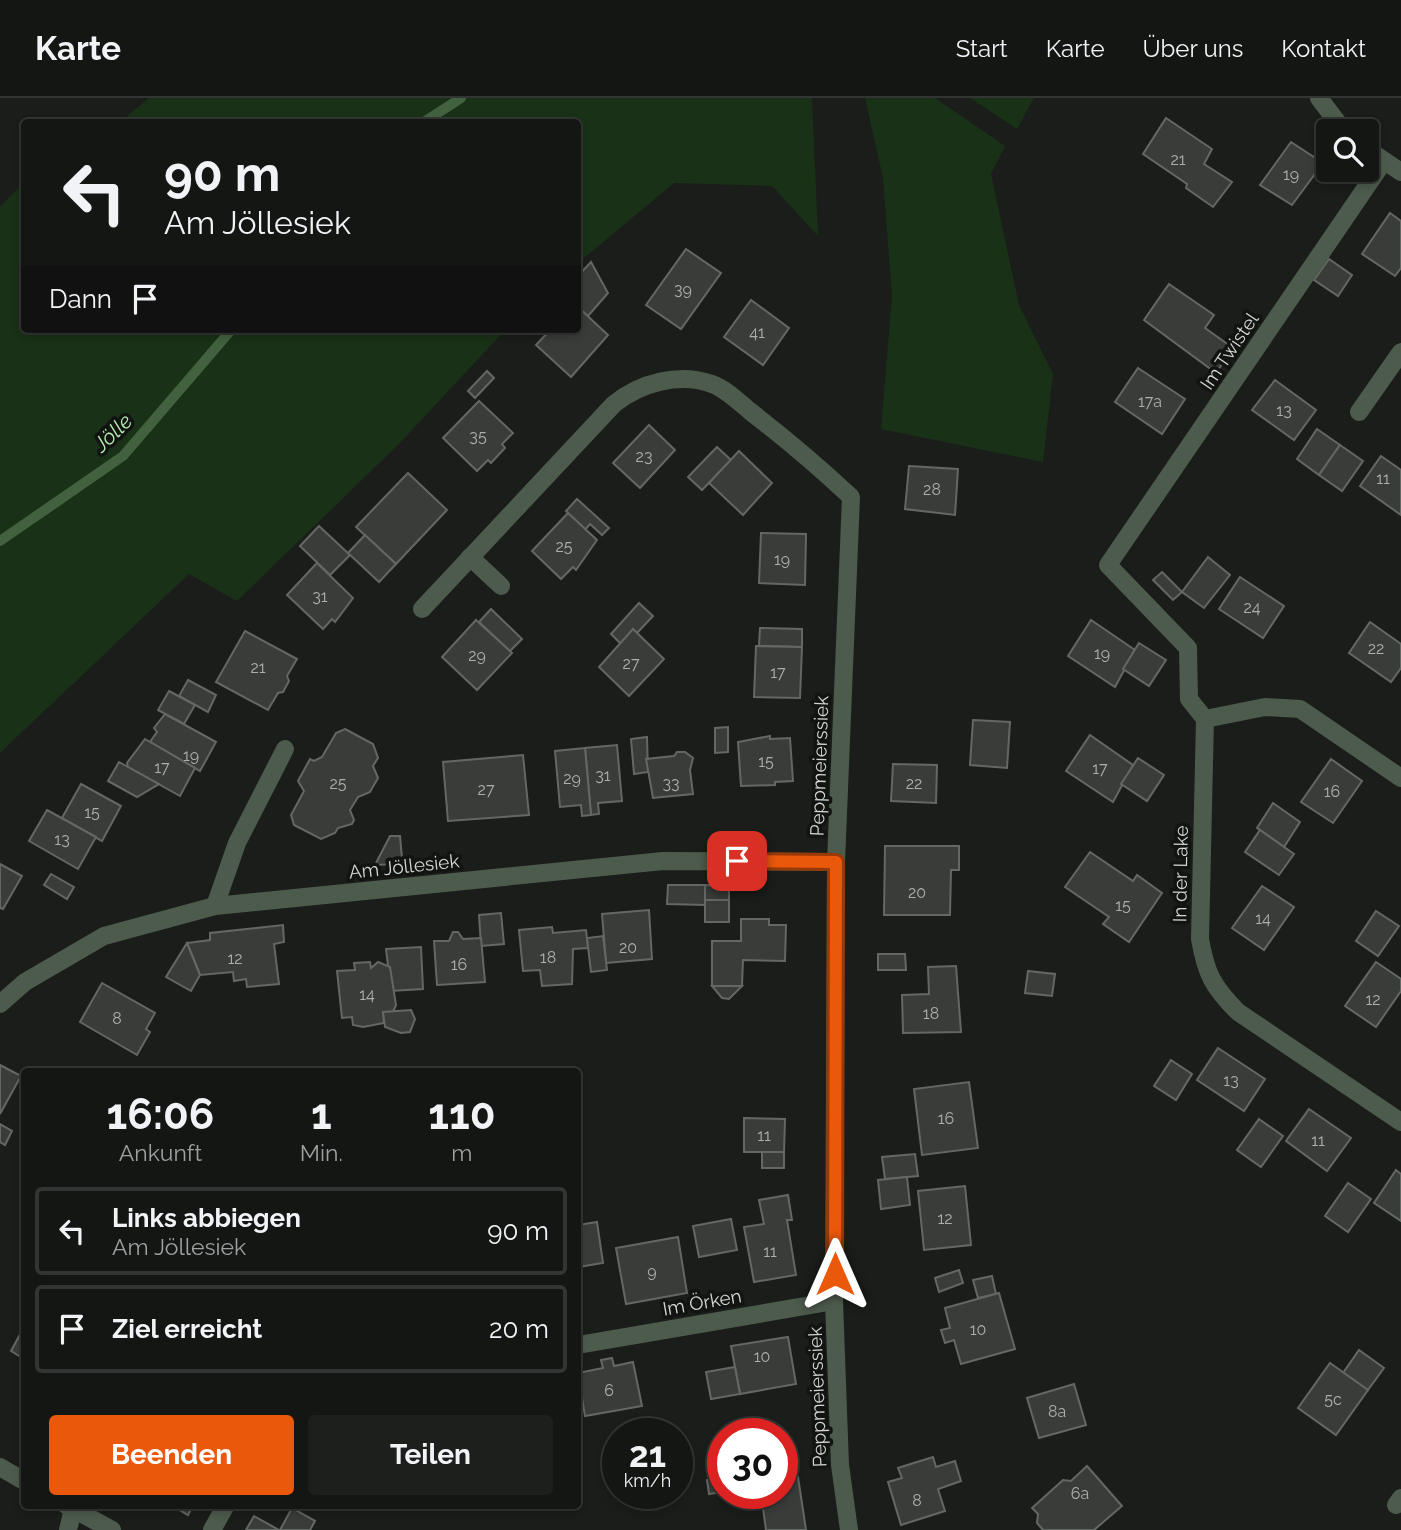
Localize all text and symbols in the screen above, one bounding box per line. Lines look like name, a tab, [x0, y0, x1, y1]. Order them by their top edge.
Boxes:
text: Karte	[35, 29, 121, 68]
text: Start	[956, 34, 1008, 63]
text: Karte	[1046, 34, 1105, 63]
text: Über uns	[1143, 34, 1243, 63]
text: Kontakt	[1281, 34, 1366, 63]
map controls	[1316, 119, 1379, 182]
button: search	[1316, 119, 1379, 182]
text: 90 m	[164, 145, 280, 202]
icon: left	[49, 147, 140, 238]
house number: 21	[1170, 150, 1186, 169]
house number: 19	[1283, 165, 1299, 184]
text: Am Jöllesiek	[164, 204, 351, 241]
icon: arrive	[126, 280, 164, 318]
house number: 39	[674, 280, 692, 299]
text: Dann	[49, 284, 112, 314]
street label: Im Twistel	[1195, 308, 1263, 394]
house number: 41	[749, 323, 765, 342]
house number: 17a	[1138, 392, 1162, 411]
house number: 13	[1276, 401, 1292, 420]
water label: Jölle	[87, 408, 137, 458]
house number: 35	[469, 427, 487, 446]
house number: 23	[636, 447, 652, 466]
house number: 11	[1376, 469, 1390, 488]
house number: 28	[923, 480, 941, 499]
house number: 25	[555, 537, 573, 556]
house number: 19	[774, 550, 790, 569]
house number: 31	[312, 587, 328, 606]
house number: 24	[1243, 598, 1261, 617]
house number: 22	[1368, 639, 1384, 658]
house number: 19	[1094, 644, 1110, 663]
house number: 29	[468, 646, 486, 665]
house number: 27	[623, 654, 640, 673]
house number: 21	[250, 658, 266, 677]
house number: 17	[770, 663, 786, 682]
street label: Peppmeierssiek	[806, 695, 832, 837]
house number: 19	[183, 746, 199, 765]
house number: 15	[758, 752, 774, 771]
house number: 17	[154, 758, 170, 777]
house number: 17	[1092, 759, 1108, 778]
house number: 31	[595, 766, 611, 785]
house number: 29	[563, 769, 581, 788]
house number: 25	[329, 774, 347, 793]
house number: 33	[662, 774, 680, 793]
house number: 22	[906, 774, 922, 793]
house number: 27	[478, 780, 495, 799]
house number: 16	[1324, 782, 1340, 801]
house number: 15	[84, 803, 100, 822]
street label: In der Lake	[1168, 825, 1192, 923]
house number: 13	[54, 830, 70, 849]
pin	[707, 831, 767, 891]
icon: arrive	[718, 842, 756, 880]
street label: Am Jöllesiek	[348, 849, 460, 883]
house number: 20	[908, 883, 926, 902]
house number: 15	[1115, 896, 1131, 915]
house number: 14	[1255, 909, 1271, 928]
house number: 20	[619, 938, 637, 957]
house number: 18	[540, 948, 556, 967]
house number: 12	[227, 949, 243, 968]
house number: 16	[451, 955, 467, 974]
house number: 14	[359, 985, 375, 1004]
house number: 12	[1365, 990, 1381, 1009]
house number: 18	[923, 1004, 939, 1023]
house number: 8	[112, 1009, 122, 1028]
house number: 13	[1223, 1071, 1239, 1090]
text: 16:06	[106, 1090, 214, 1139]
text: 1	[311, 1090, 332, 1139]
text: 110	[428, 1090, 496, 1139]
house number: 16	[938, 1109, 954, 1128]
house number: 11	[757, 1126, 771, 1145]
house number: 11	[1311, 1131, 1325, 1150]
text: Ankunft	[119, 1139, 202, 1166]
text: Min.	[300, 1139, 343, 1166]
text: m	[451, 1139, 472, 1166]
text: Links abbiegen	[112, 1203, 301, 1233]
house number: 12	[937, 1209, 953, 1228]
icon: left	[53, 1212, 91, 1250]
text: 90 m	[487, 1216, 549, 1246]
text: Am Jöllesiek	[112, 1233, 246, 1260]
position arrow	[798, 1237, 872, 1311]
house number: 11	[763, 1242, 777, 1261]
house number: 9	[647, 1262, 657, 1281]
street label: Im Örken	[661, 1284, 743, 1320]
icon: arrive	[53, 1310, 91, 1348]
text: Ziel erreicht	[112, 1314, 262, 1344]
text: 20 m	[489, 1314, 549, 1344]
house number: 10	[970, 1320, 986, 1339]
street label: Peppmeierssiek	[804, 1326, 830, 1468]
house number: 10	[754, 1347, 770, 1366]
house number: 6	[604, 1381, 614, 1400]
house number: 5c	[1324, 1390, 1342, 1409]
house number: 8a	[1048, 1402, 1066, 1421]
button: Beenden	[49, 1415, 294, 1495]
button: Teilen	[308, 1415, 553, 1495]
speed limit sign: 30	[707, 1418, 798, 1509]
text: 21	[629, 1434, 666, 1475]
text: km/h	[624, 1470, 671, 1491]
house number: 6a	[1071, 1484, 1089, 1503]
house number: 8	[912, 1491, 922, 1510]

